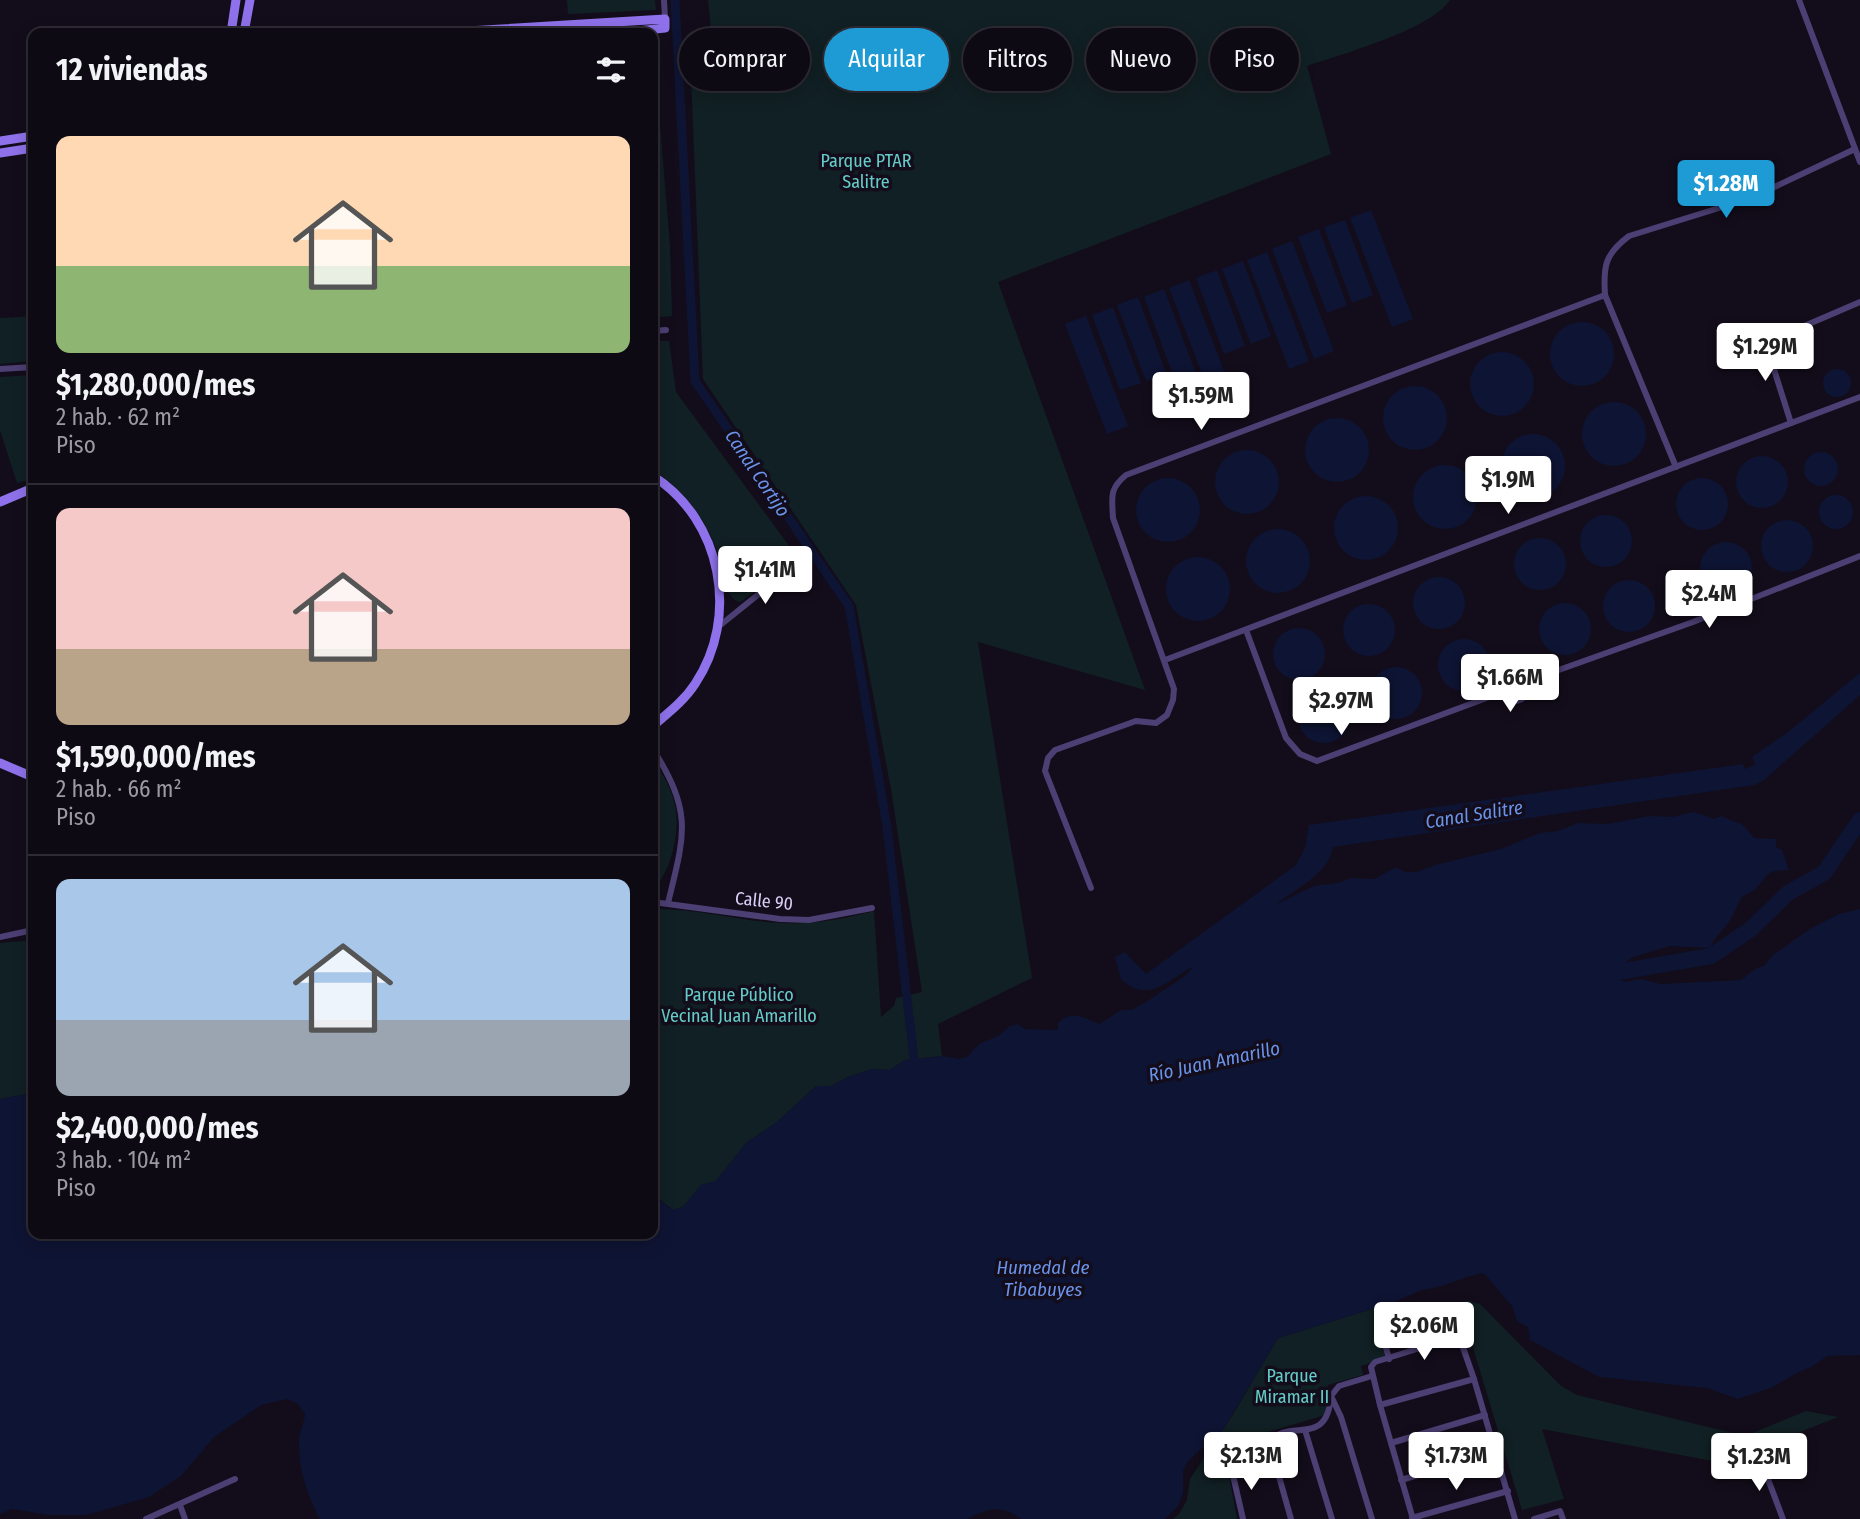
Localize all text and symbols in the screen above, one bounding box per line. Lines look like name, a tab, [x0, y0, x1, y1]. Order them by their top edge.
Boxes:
chip: Comprar	[679, 28, 810, 91]
chip: Alquilar	[824, 28, 949, 91]
chip: Filtros	[963, 28, 1072, 91]
chip: Nuevo	[1086, 28, 1196, 91]
chip: Piso	[1210, 28, 1299, 91]
icon: filters	[592, 51, 630, 89]
text: 12 viviendas	[56, 52, 208, 88]
park label: Parque PTAR Salitre	[821, 150, 912, 193]
pin: $1.28M	[1669, 160, 1783, 220]
text: $1.28M	[1694, 169, 1758, 197]
icon: home	[280, 182, 406, 308]
pin: $1.29M	[1708, 324, 1822, 383]
text: $1.29M	[1733, 332, 1797, 360]
text: $1,280,000/mes	[56, 367, 255, 403]
pin: $1.59M	[1144, 372, 1258, 432]
text: $1.59M	[1168, 381, 1234, 409]
text: 2 hab. · 62 m²	[56, 403, 180, 431]
water label: Canal Cortijo	[720, 426, 795, 521]
text: Piso	[56, 431, 96, 459]
pin: $1.9M	[1459, 456, 1557, 516]
text: $1.9M	[1481, 465, 1535, 493]
pin: $1.41M	[708, 546, 822, 606]
icon: home	[280, 554, 406, 680]
text: $1.41M	[734, 555, 796, 583]
pin: $2.4M	[1660, 570, 1758, 630]
text: $2.4M	[1681, 579, 1737, 607]
pin: $1.66M	[1453, 654, 1567, 714]
text: $1.66M	[1477, 663, 1543, 691]
pin: $2.97M	[1284, 678, 1398, 737]
text: $2.97M	[1309, 686, 1373, 714]
text: $1,590,000/mes	[56, 739, 256, 775]
text: 2 hab. · 66 m²	[56, 775, 182, 803]
water label: Canal Salitre	[1424, 795, 1524, 834]
text: Piso	[56, 803, 96, 831]
street label: Calle 90	[734, 887, 794, 915]
icon: home	[280, 925, 406, 1051]
park label: Parque Público Vecinal Juan Amarillo	[661, 984, 817, 1027]
water label: Río Juan Amarillo	[1146, 1036, 1282, 1087]
text: $2,400,000/mes	[56, 1110, 259, 1146]
text: 3 hab. · 104 m²	[56, 1146, 191, 1174]
text: Piso	[56, 1174, 96, 1202]
water label: Humedal de Tibabuyes	[996, 1256, 1090, 1301]
pin: $2.06M	[1367, 1302, 1481, 1362]
text: $2.06M	[1390, 1311, 1458, 1339]
park label: Parque Miramar II	[1255, 1365, 1329, 1408]
pin: $2.13M	[1194, 1432, 1308, 1492]
pin: $1.73M	[1399, 1432, 1513, 1492]
pin: $1.23M	[1702, 1434, 1816, 1493]
text: $2.13M	[1220, 1441, 1282, 1469]
text: $1.73M	[1425, 1441, 1487, 1469]
text: $1.23M	[1727, 1442, 1791, 1470]

